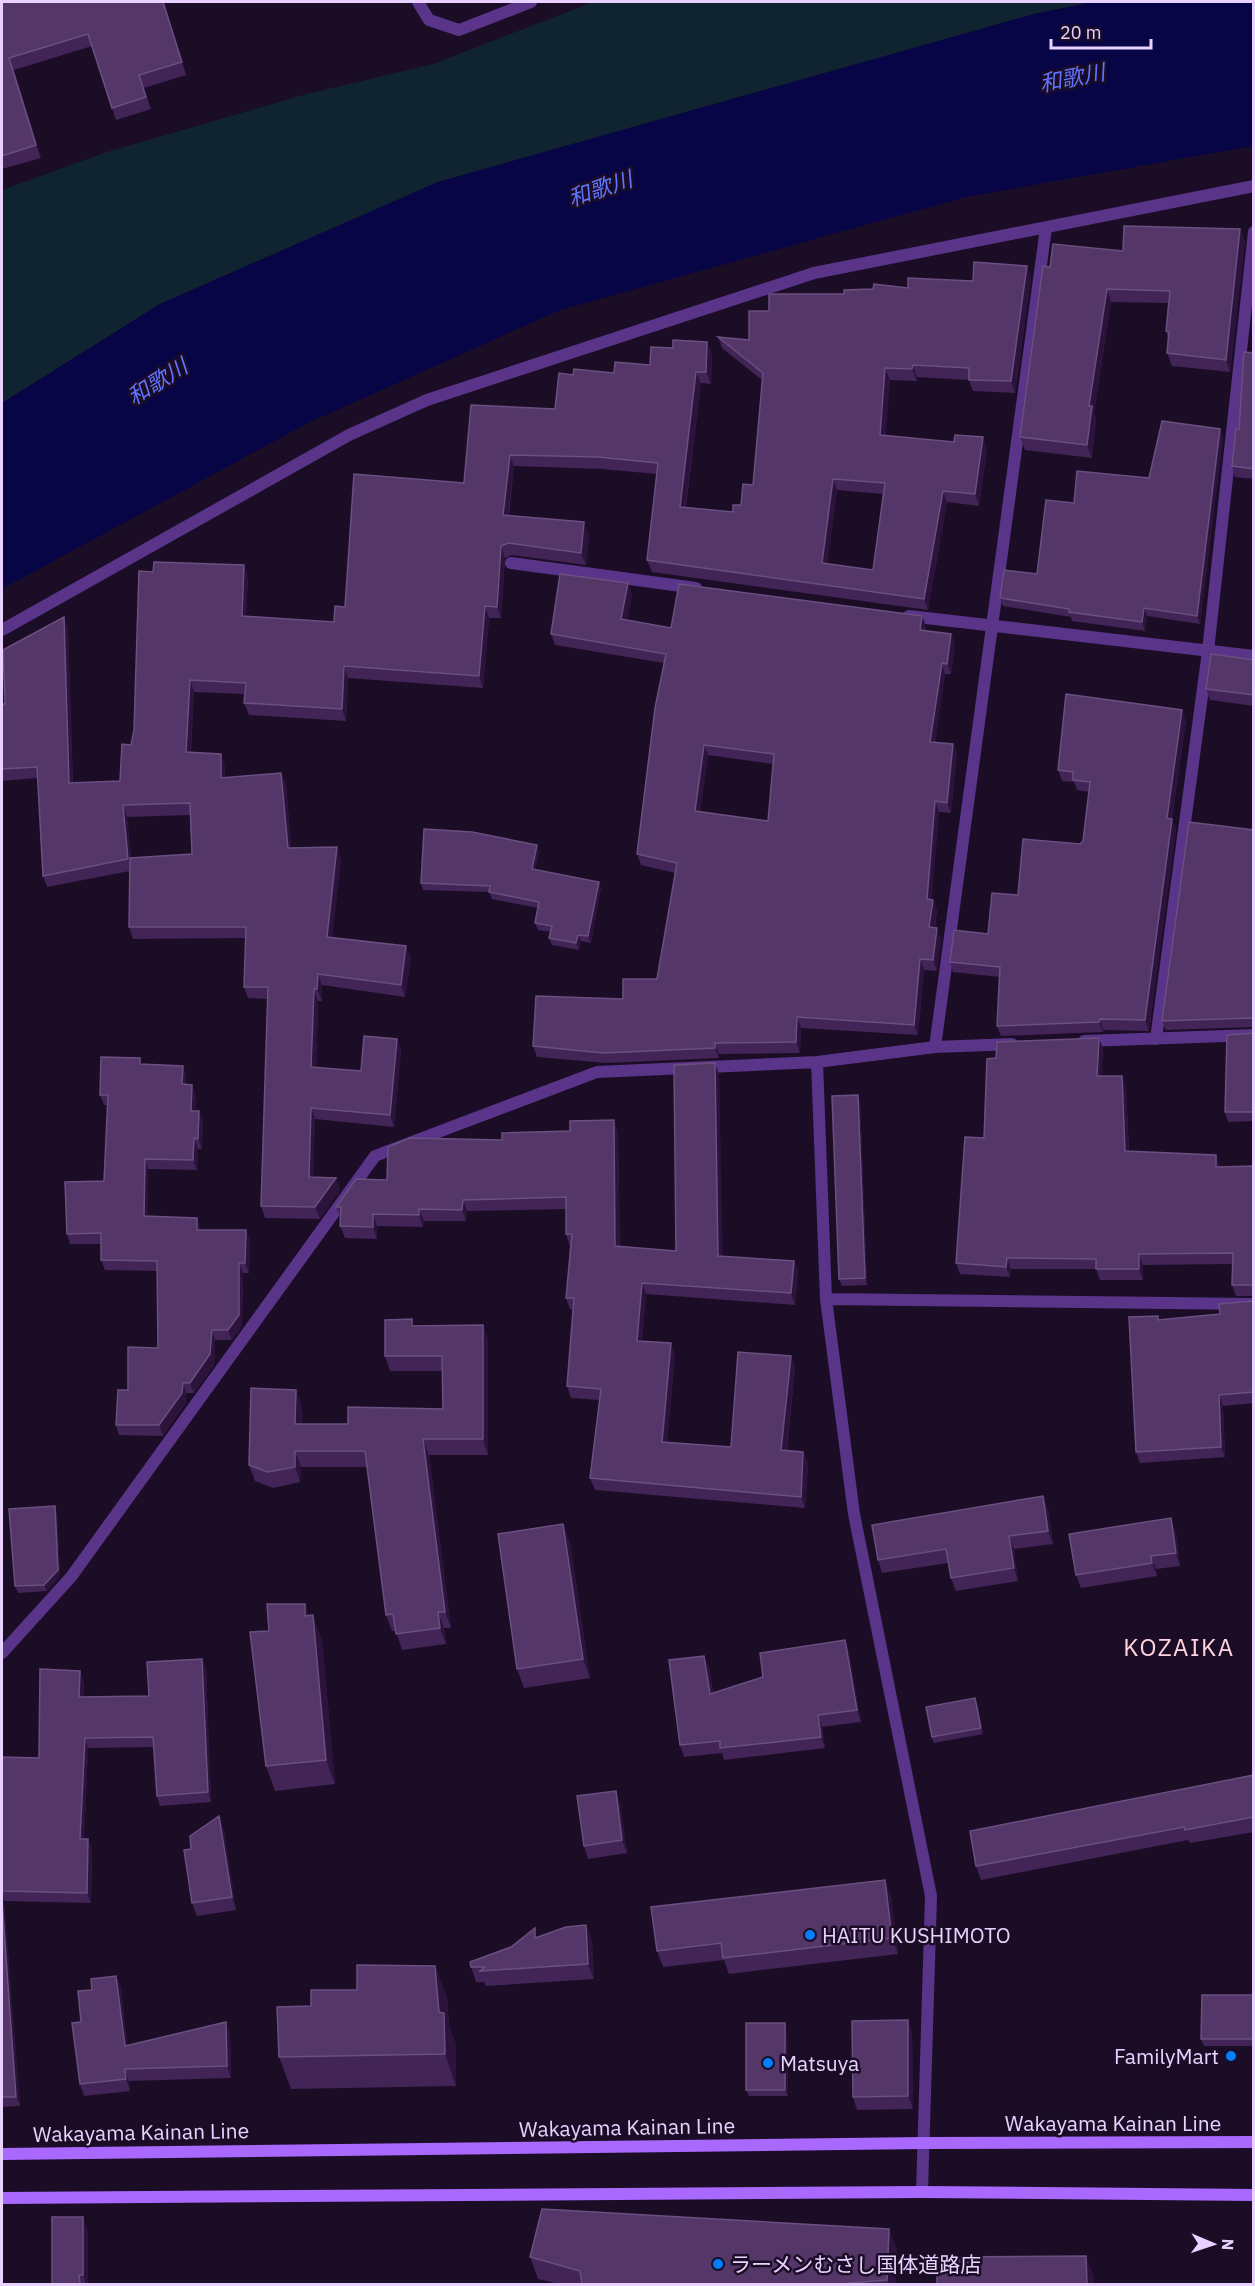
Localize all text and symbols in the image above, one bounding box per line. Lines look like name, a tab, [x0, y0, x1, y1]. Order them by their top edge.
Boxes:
scale bar	[1051, 12, 1152, 50]
text: 20 m	[1060, 21, 1102, 44]
water label: 和歌川	[1037, 56, 1109, 98]
water label: 和歌川	[564, 163, 638, 212]
water label: 和歌川	[121, 350, 194, 411]
district label: KOZAIKA	[1123, 1631, 1235, 1663]
place label: HAITU KUSHIMOTO	[822, 1921, 1011, 1949]
marker: HAITU KUSHIMOTO	[803, 1928, 817, 1942]
place label: FamilyMart	[1114, 2042, 1219, 2070]
place label: Matsuya	[780, 2049, 859, 2077]
marker: FamilyMart	[1224, 2049, 1238, 2063]
marker: Matsuya	[761, 2056, 775, 2070]
street label: Wakayama Kainan Line	[1005, 2109, 1221, 2137]
street label: Wakayama Kainan Line	[519, 2111, 735, 2143]
street label: Wakayama Kainan Line	[33, 2116, 249, 2148]
north arrow	[1183, 2214, 1243, 2274]
text: N	[1218, 2238, 1238, 2251]
place label: ラーメンむさし国体道路店	[730, 2250, 981, 2278]
marker: ラーメンむさし国体道路店	[711, 2257, 725, 2271]

